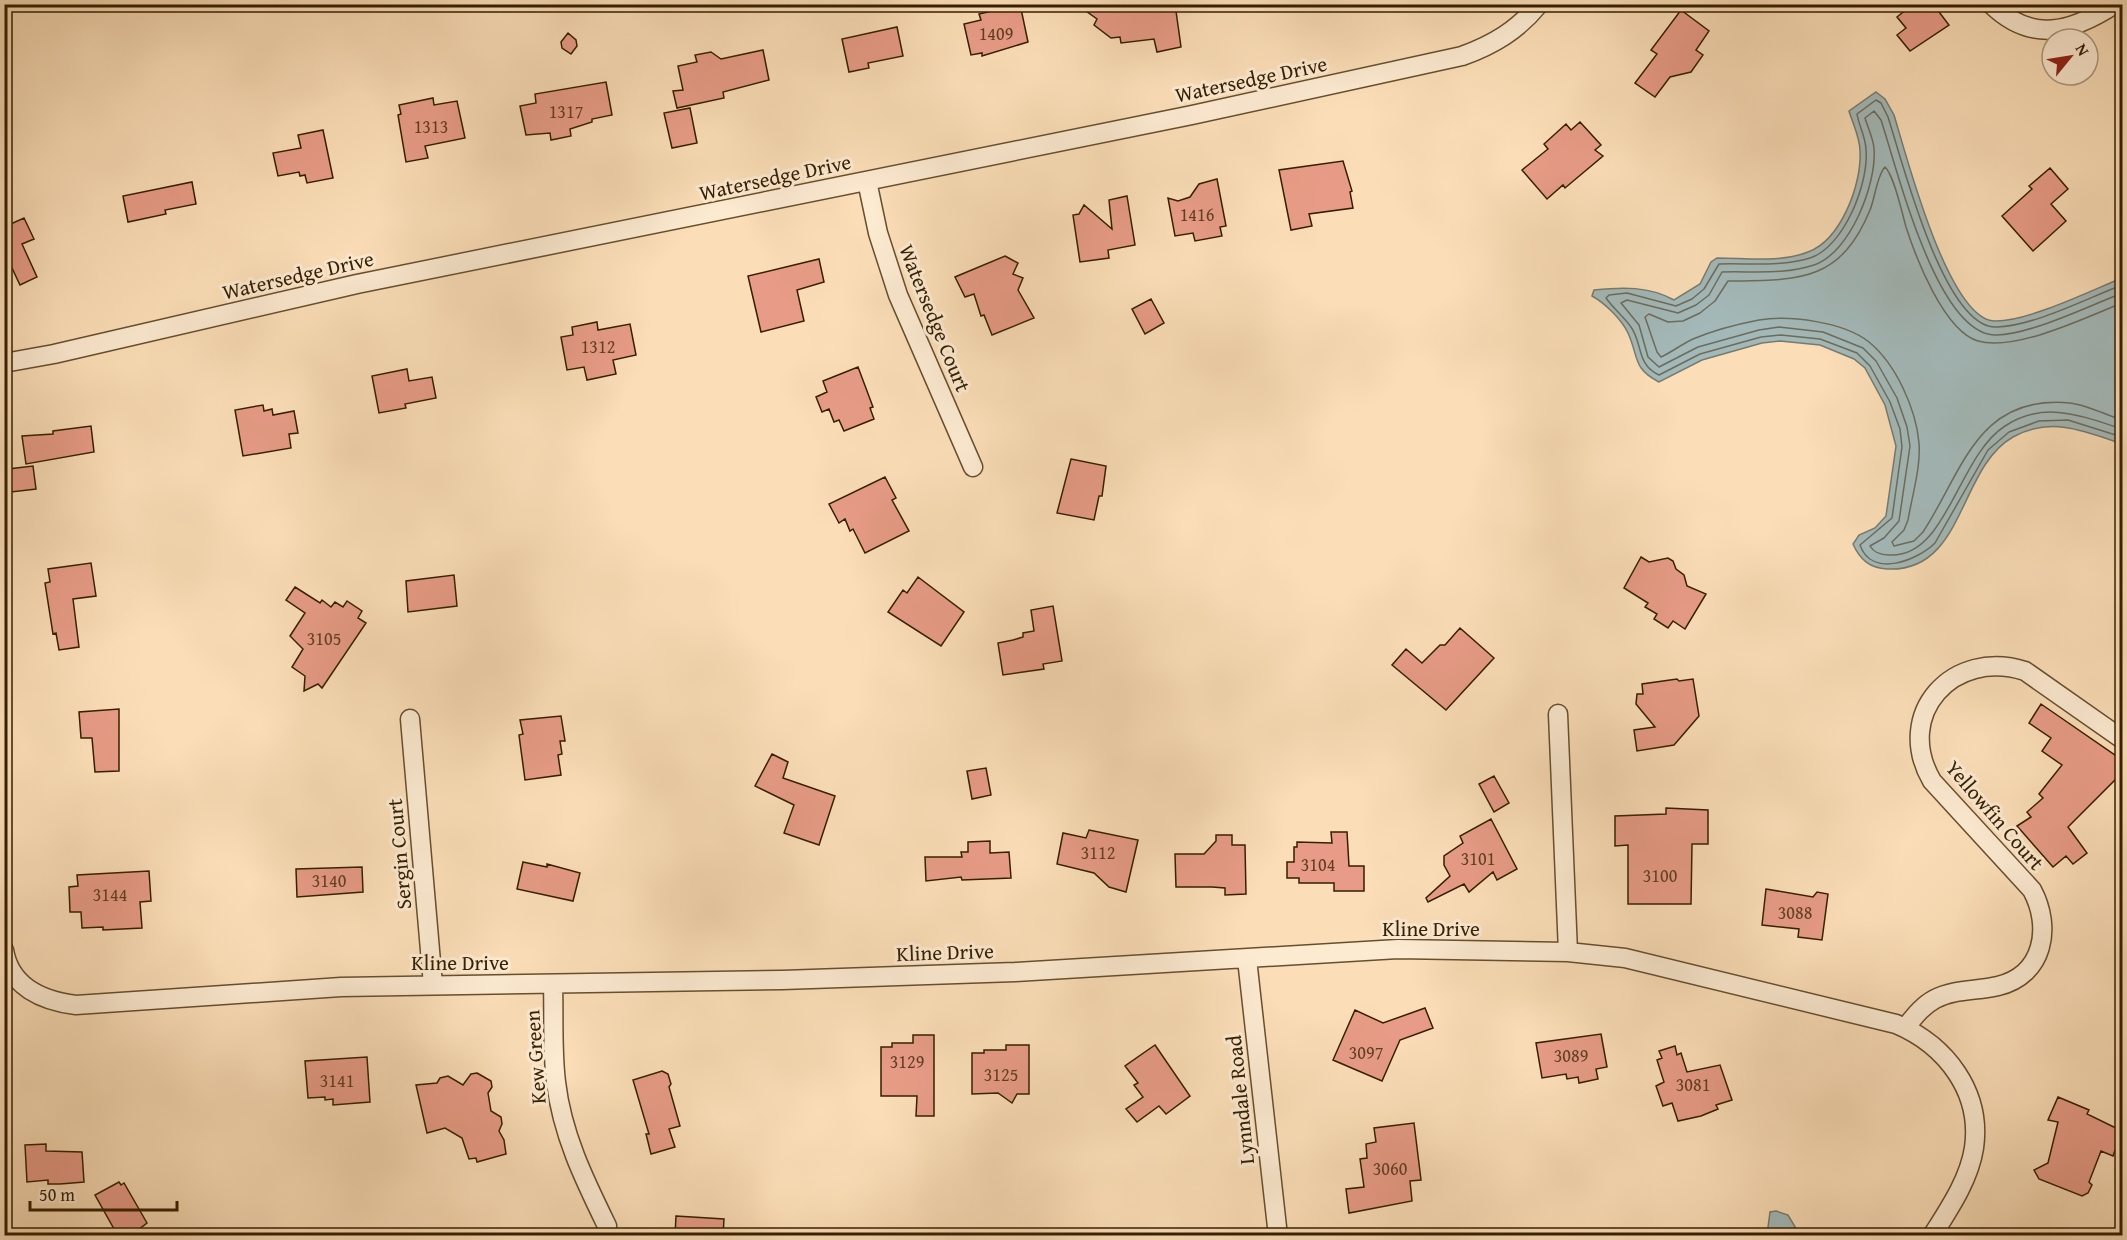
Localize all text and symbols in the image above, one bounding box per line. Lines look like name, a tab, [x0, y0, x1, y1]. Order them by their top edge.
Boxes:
house number: 1409	[979, 20, 1013, 47]
north arrow	[2040, 27, 2100, 87]
text: N	[2070, 39, 2096, 60]
street label: Watersedge Drive	[1172, 48, 1330, 110]
house number: 1317	[549, 98, 583, 125]
house number: 1313	[414, 113, 448, 140]
street label: Watersedge Drive	[696, 146, 854, 208]
house number: 1416	[1180, 201, 1214, 228]
street label: Watersedge Court	[891, 240, 979, 397]
street label: Watersedge Drive	[219, 243, 377, 307]
house number: 1312	[581, 333, 615, 360]
house number: 3105	[307, 625, 341, 652]
street label: Yellowfin Court	[1938, 753, 2052, 877]
street label: Sergin Court	[379, 797, 419, 911]
house number: 3112	[1081, 839, 1115, 866]
house number: 3101	[1461, 845, 1495, 872]
house number: 3104	[1301, 851, 1335, 878]
house number: 3100	[1643, 862, 1678, 889]
house number: 3140	[312, 867, 347, 894]
house number: 3144	[93, 881, 127, 908]
house number: 3088	[1778, 899, 1812, 926]
street label: Kline Drive	[1382, 913, 1480, 944]
street label: Kline Drive	[896, 935, 994, 969]
street label: Kline Drive	[411, 947, 509, 978]
street label: Kew Green	[516, 1009, 554, 1105]
street label: Lynndale Road	[1218, 1033, 1262, 1166]
house number: 3097	[1349, 1039, 1383, 1066]
house number: 3089	[1554, 1042, 1588, 1069]
house number: 3129	[890, 1048, 924, 1075]
house number: 3125	[984, 1061, 1018, 1088]
house number: 3141	[320, 1067, 354, 1094]
house number: 3081	[1676, 1071, 1710, 1098]
house number: 3060	[1373, 1155, 1408, 1182]
scale bar	[30, 1174, 177, 1212]
text: 50 m	[39, 1181, 75, 1208]

